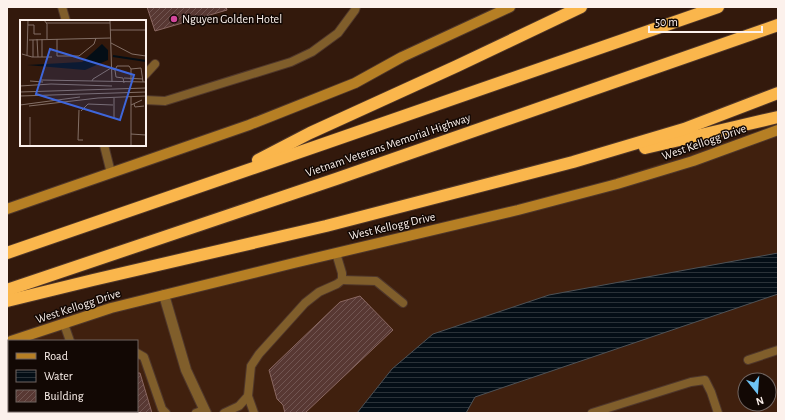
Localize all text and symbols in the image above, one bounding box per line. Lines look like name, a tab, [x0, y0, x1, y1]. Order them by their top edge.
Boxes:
scale bar	[649, 8, 762, 34]
place label: Nguyen Golden Hotel	[182, 13, 282, 26]
marker: Nguyen Golden Hotel	[169, 14, 179, 24]
text: 50 m	[655, 16, 678, 28]
inset map	[20, 20, 146, 146]
street label: Vietnam Veterans Memorial Highway	[304, 111, 472, 180]
street label: West Kellogg Drive	[660, 122, 748, 162]
street label: West Kellogg Drive	[348, 210, 436, 242]
street label: West Kellogg Drive	[34, 287, 122, 325]
legend	[8, 340, 138, 412]
text: Road	[44, 350, 68, 362]
text: Water	[44, 370, 73, 382]
north arrow	[737, 372, 777, 412]
text: Building	[44, 390, 84, 402]
text: N	[755, 395, 765, 407]

